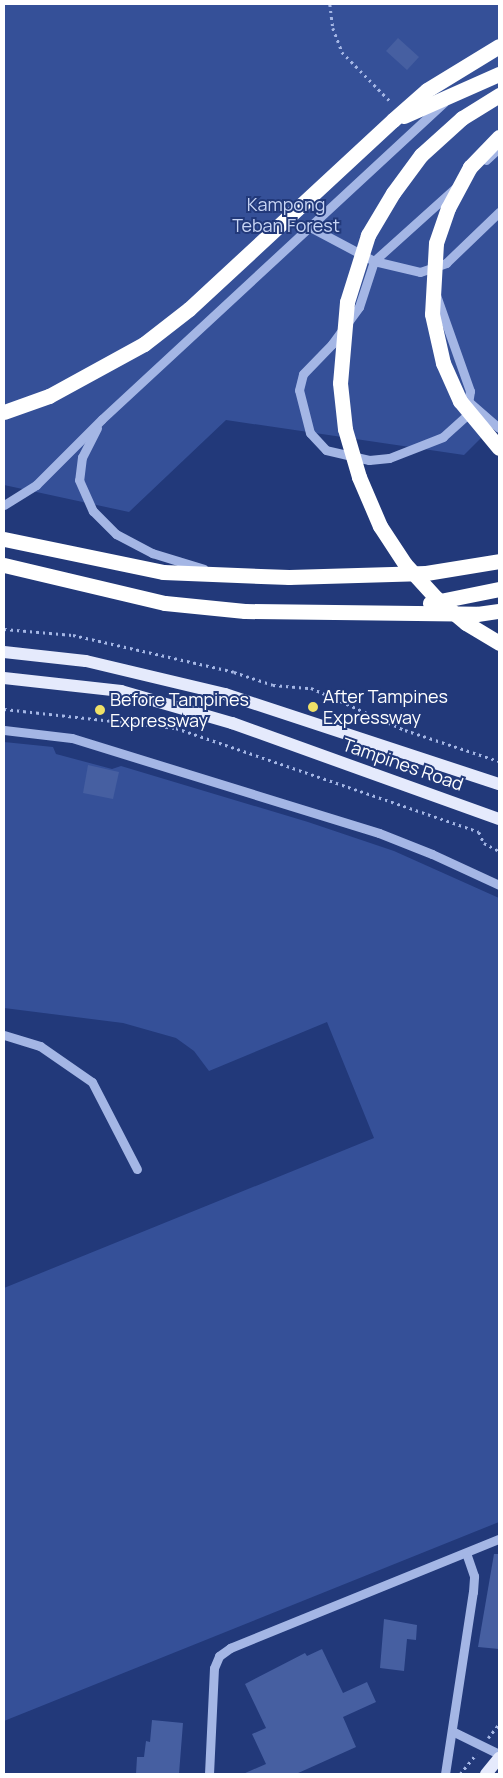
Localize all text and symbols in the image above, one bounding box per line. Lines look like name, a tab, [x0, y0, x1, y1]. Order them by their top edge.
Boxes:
park label: Kampong Teban Forest	[232, 194, 340, 236]
place label: After Tampines Expressway	[323, 686, 448, 729]
place label: Before Tampines Expressway	[110, 689, 249, 732]
marker: After Tampines Expressway	[307, 701, 319, 713]
marker: Before Tampines Expressway	[94, 704, 106, 716]
street label: Tampines Road	[340, 733, 466, 795]

